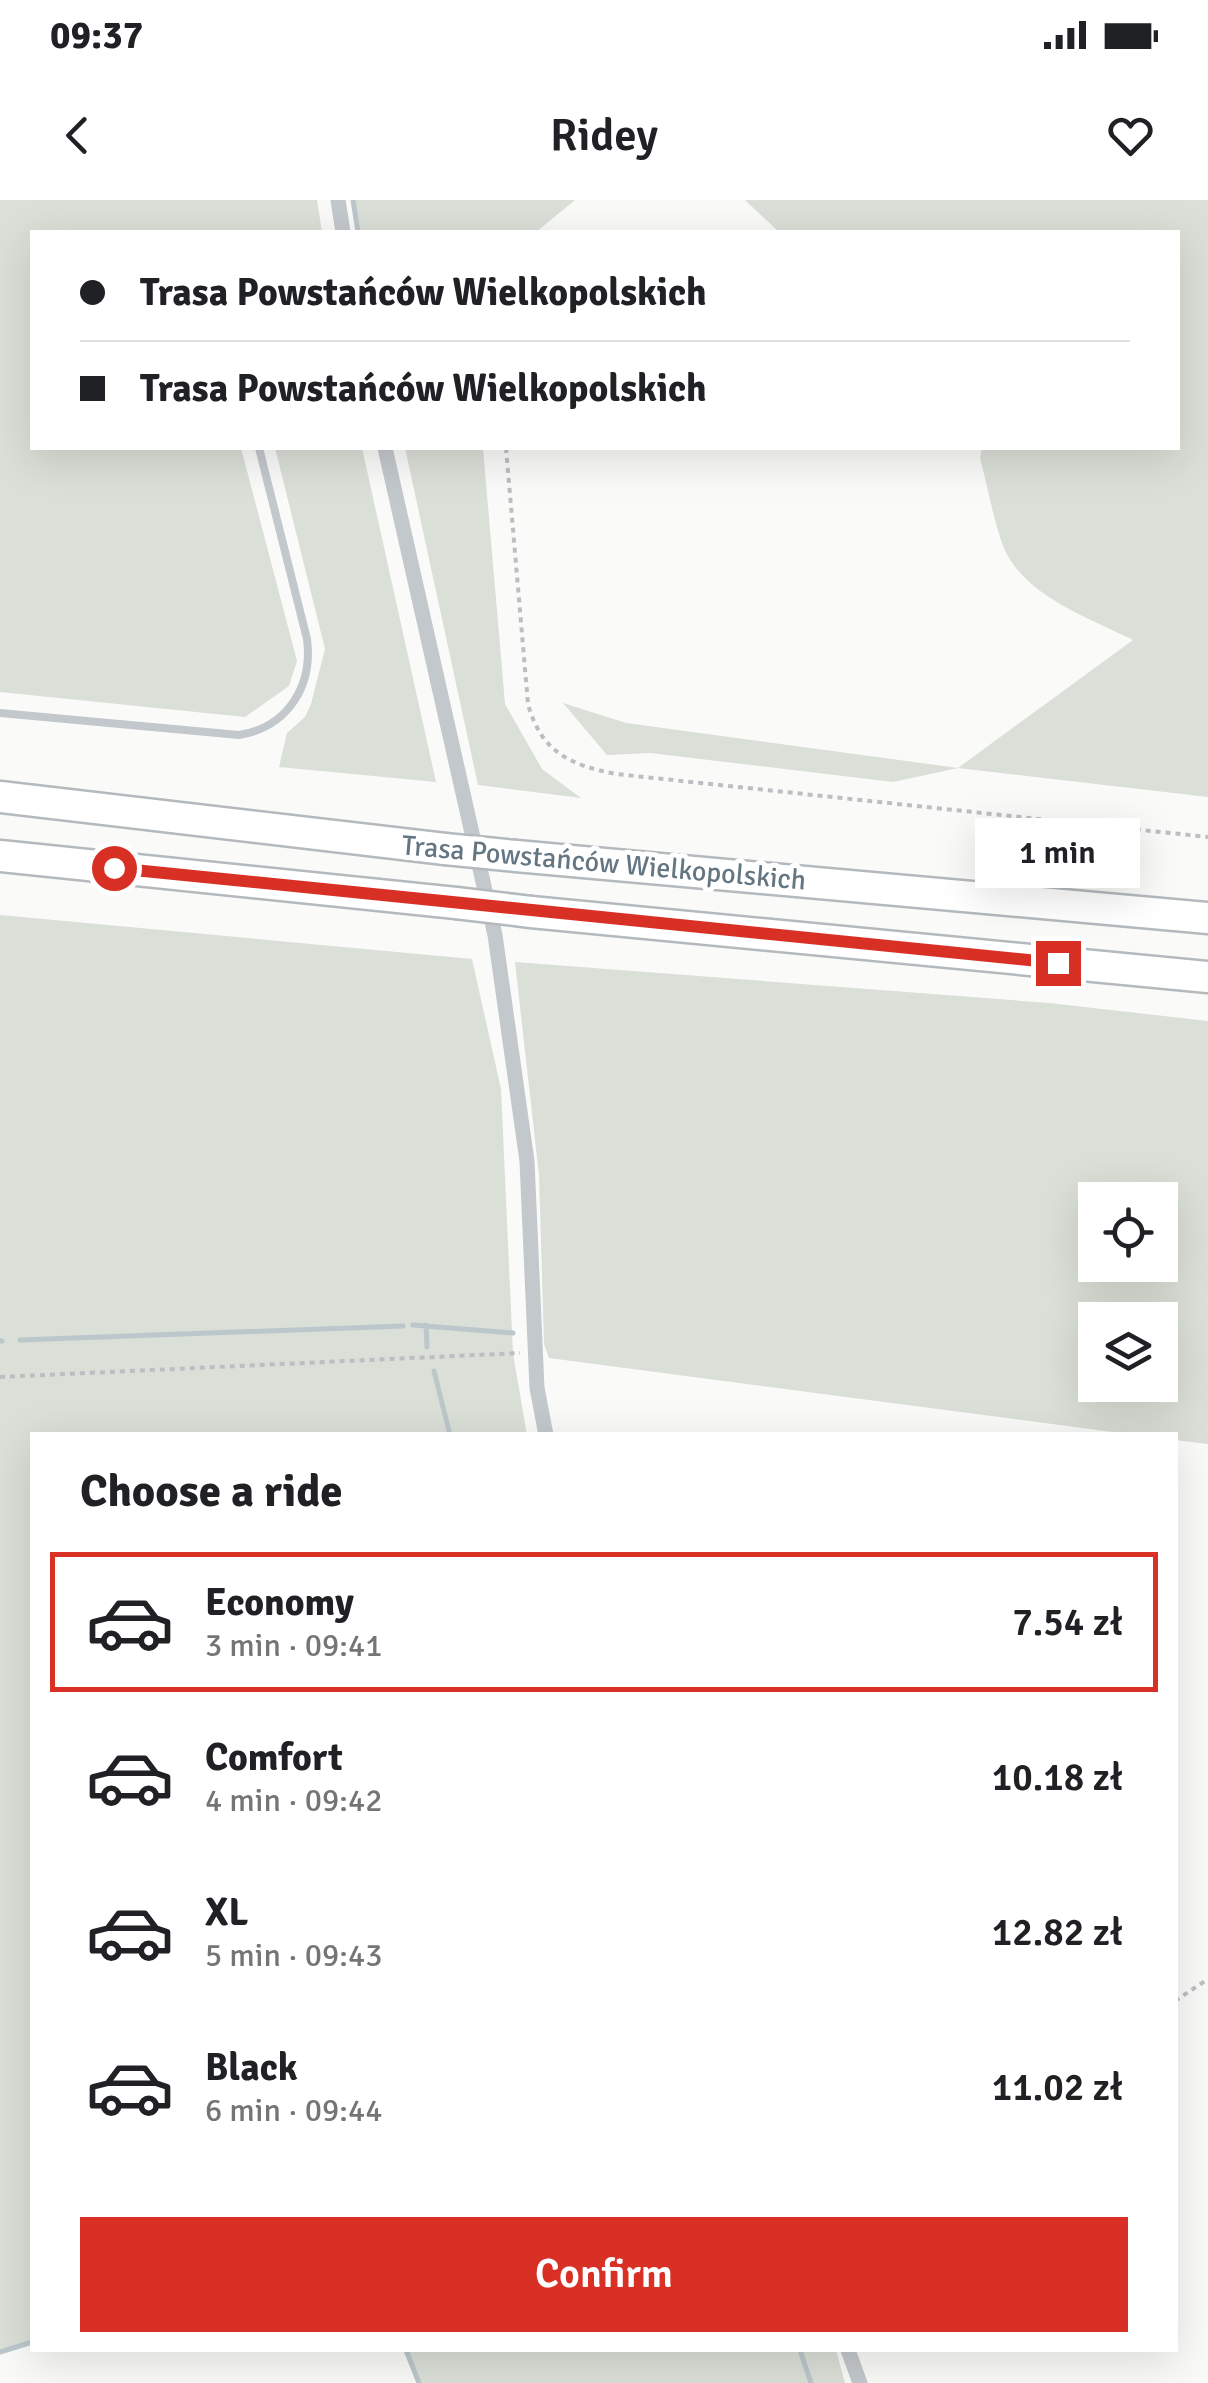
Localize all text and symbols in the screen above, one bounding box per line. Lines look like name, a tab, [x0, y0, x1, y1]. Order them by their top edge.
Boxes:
text: 09:37	[50, 12, 143, 59]
icon: back	[50, 108, 105, 163]
text: Ridey	[550, 108, 658, 163]
icon: heart	[1103, 108, 1158, 163]
text: Trasa Powstańców Wielkopolskich	[140, 269, 707, 316]
text: Trasa Powstańców Wielkopolskich	[140, 365, 707, 412]
callout: 1 min	[976, 818, 1140, 888]
street label: Trasa Powstańców Wielkopolskich	[400, 828, 807, 898]
text: 1 min	[1019, 833, 1096, 872]
route start	[92, 846, 137, 891]
route end	[1036, 941, 1081, 986]
map controls	[1078, 1182, 1178, 1402]
button: locate	[1078, 1182, 1178, 1282]
button: layers	[1078, 1302, 1178, 1402]
text: Choose a ride	[80, 1464, 343, 1519]
icon: car	[85, 1577, 175, 1667]
text: Economy	[205, 1579, 354, 1626]
text: 7.54 zł	[1012, 1599, 1123, 1646]
text: 3 min · 09:41	[205, 1626, 383, 1665]
icon: car	[85, 1732, 175, 1822]
text: Comfort	[205, 1734, 343, 1781]
text: 10.18 zł	[992, 1754, 1123, 1801]
text: 4 min · 09:42	[205, 1781, 383, 1820]
icon: car	[85, 1887, 175, 1977]
text: XL	[205, 1889, 248, 1936]
text: 12.82 zł	[992, 1909, 1123, 1956]
text: 5 min · 09:43	[205, 1936, 383, 1975]
icon: car	[85, 2042, 175, 2132]
text: Black	[205, 2044, 298, 2091]
text: 11.02 zł	[992, 2064, 1123, 2111]
text: 6 min · 09:44	[205, 2091, 383, 2130]
button: Confirm	[80, 2217, 1128, 2332]

